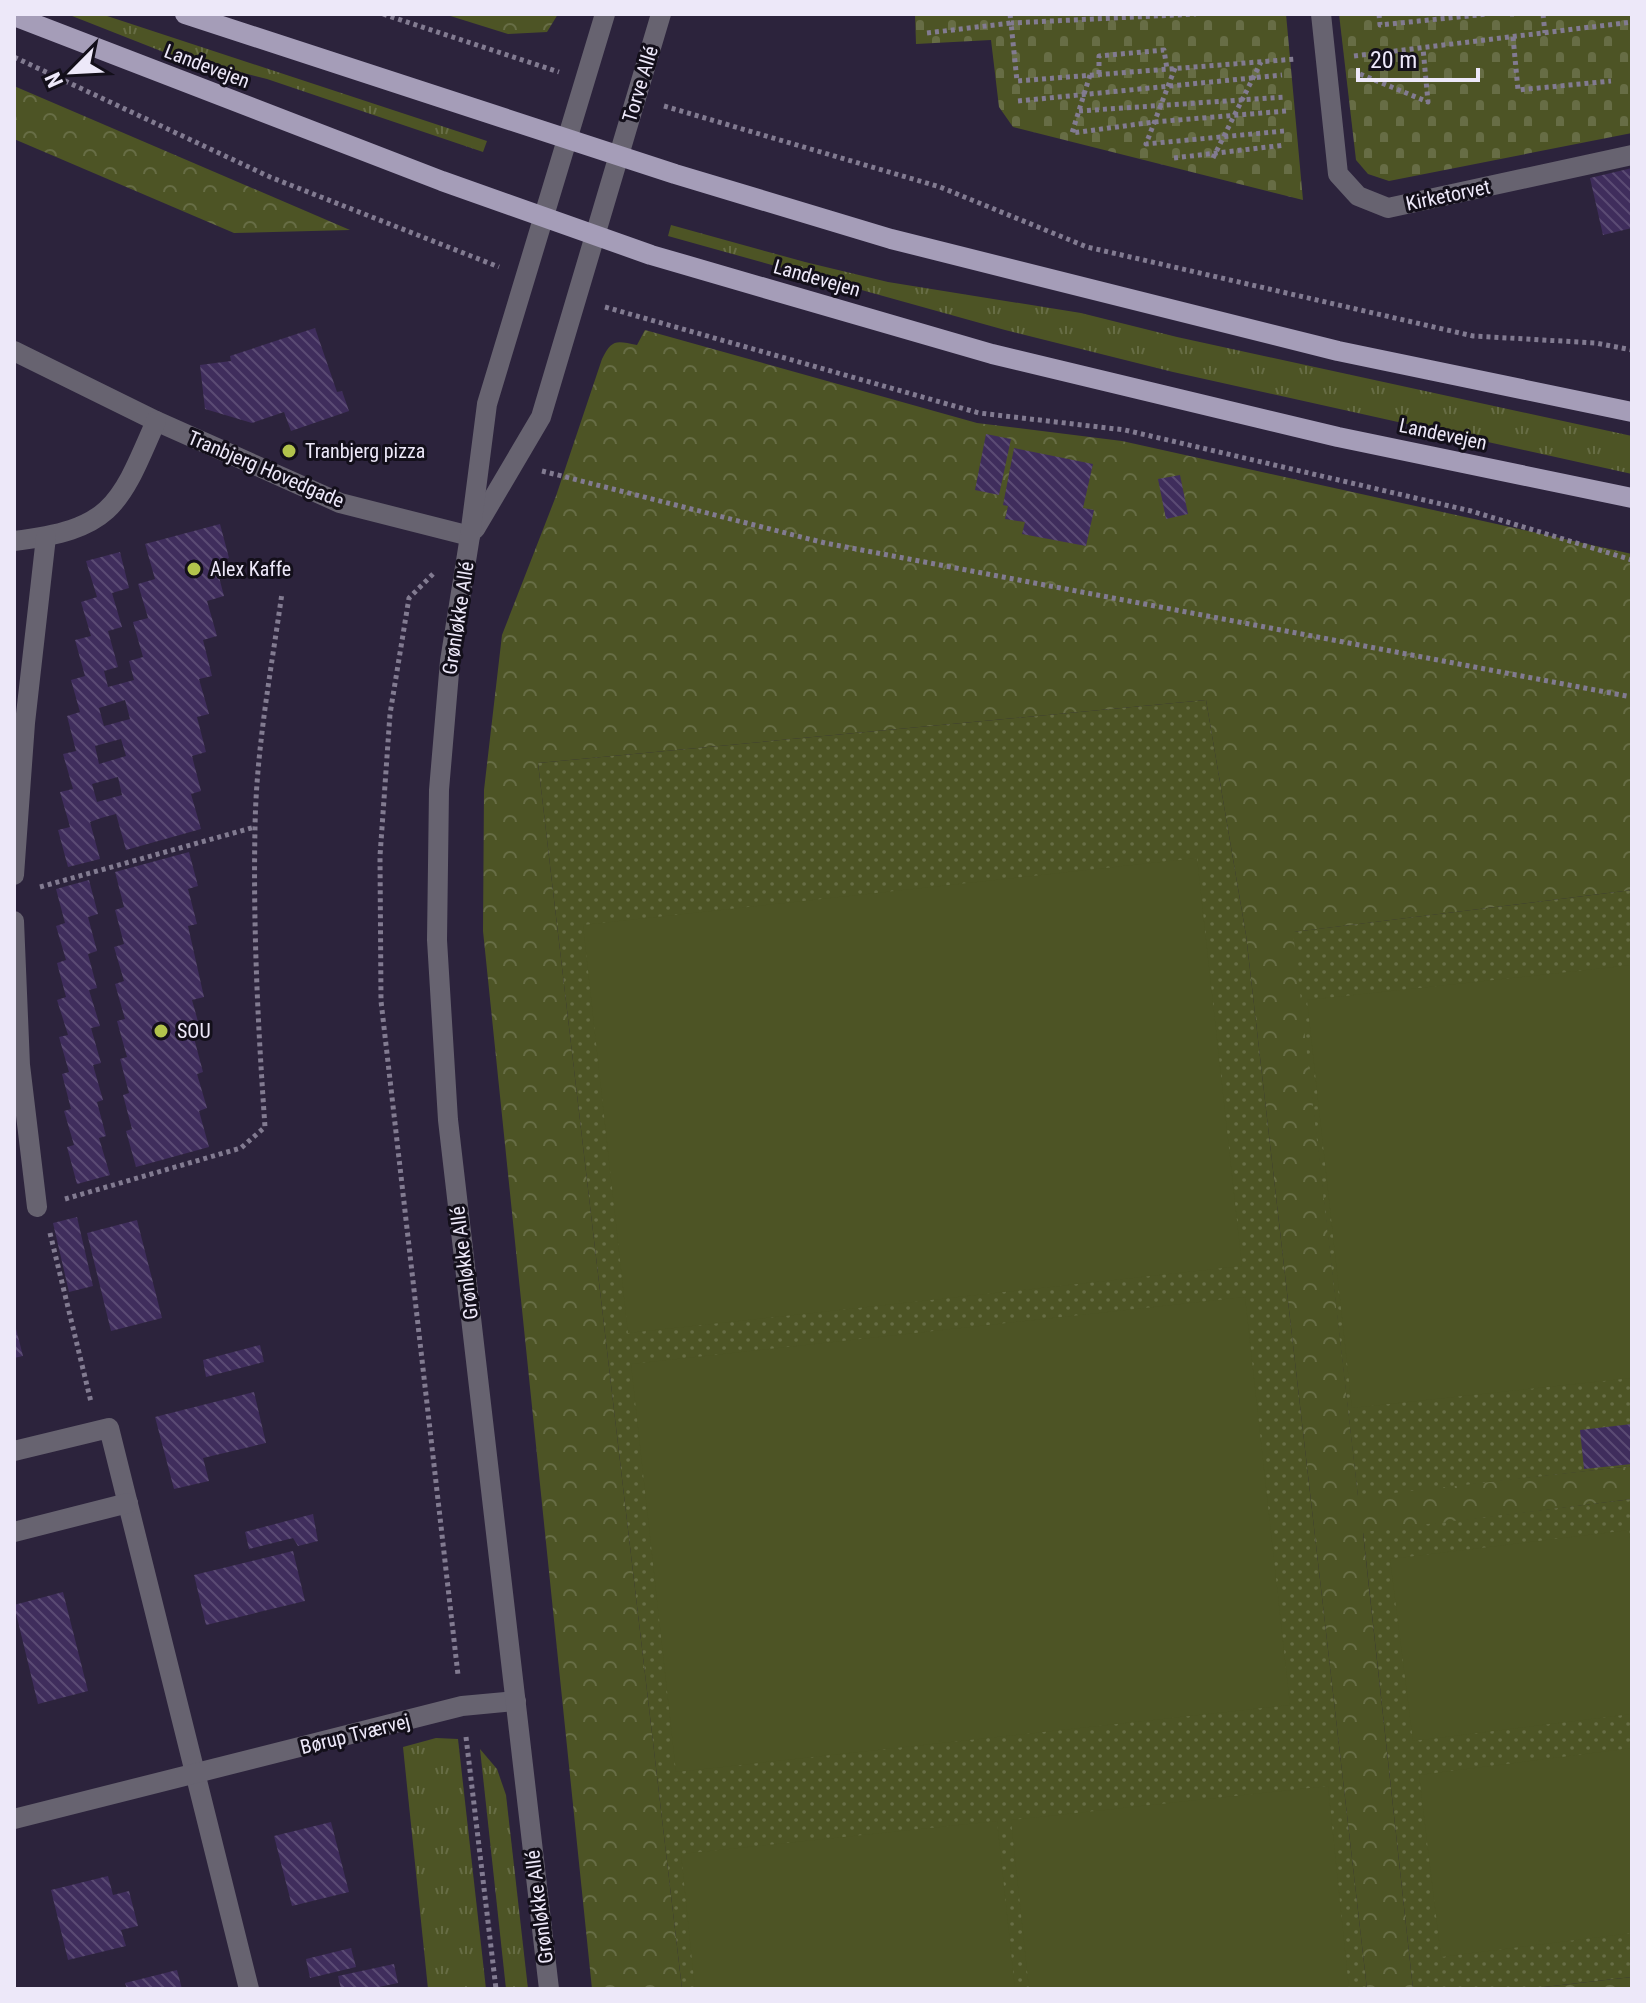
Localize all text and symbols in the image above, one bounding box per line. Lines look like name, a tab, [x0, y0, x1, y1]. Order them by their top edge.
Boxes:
north arrow	[32, 32, 112, 112]
scale bar	[1358, 32, 1478, 82]
street label: Landevejen	[161, 39, 253, 93]
street label: Torve Allé	[617, 43, 663, 125]
text: 20 m	[1370, 46, 1417, 74]
text: N	[40, 69, 68, 91]
street label: Kirketorvet	[1404, 174, 1492, 216]
street label: Landevejen	[771, 254, 863, 302]
street label: Landevejen	[1397, 413, 1489, 455]
street label: Tranbjerg Hovedgade	[184, 425, 348, 513]
place label: Tranbjerg pizza	[305, 439, 425, 463]
marker: Tranbjerg pizza	[280, 442, 298, 460]
place label: Alex Kaffe	[210, 557, 291, 581]
marker: Alex Kaffe	[185, 560, 203, 578]
street label: Grønløkke Allé	[437, 560, 479, 676]
place label: SOU	[177, 1019, 211, 1043]
marker: SOU	[152, 1022, 170, 1040]
street label: Grønløkke Allé	[445, 1205, 483, 1321]
street label: Børup Tværvej	[298, 1709, 412, 1759]
street label: Grønløkke Allé	[520, 1849, 558, 1965]

